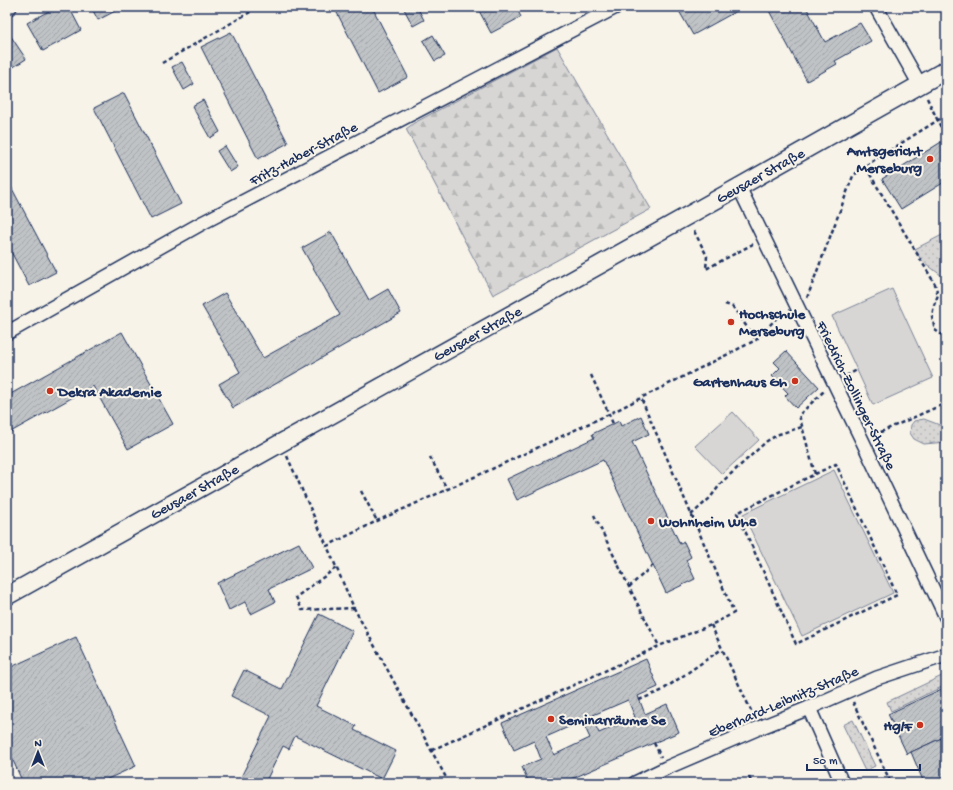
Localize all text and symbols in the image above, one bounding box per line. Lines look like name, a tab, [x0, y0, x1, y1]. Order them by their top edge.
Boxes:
street label: Fritz-Haber-Straße	[246, 119, 361, 191]
place label: Amtsgericht Merseburg	[846, 143, 924, 178]
street label: Geusaer Straße	[714, 145, 809, 208]
marker: Amtsgericht Merseburg	[925, 154, 935, 164]
street label: Geusaer Straße	[431, 303, 526, 366]
place label: Hochschule Merseburg	[739, 306, 807, 341]
marker: Hochschule Merseburg	[726, 317, 736, 327]
street label: Friedrich-Zollinger-Straße	[811, 318, 899, 474]
place label: Gartenhaus Gh	[693, 374, 787, 392]
marker: Gartenhaus Gh	[790, 376, 800, 386]
place label: Dekra Akademie	[56, 384, 163, 402]
marker: Dekra Akademie	[45, 386, 55, 396]
street label: Geusaer Straße	[148, 461, 243, 524]
place label: Wohnheim Wh8	[658, 514, 757, 532]
marker: Wohnheim Wh8	[646, 516, 656, 526]
street label: Eberhard-Leibnitz-Straße	[706, 663, 862, 743]
place label: Seminarräume Se	[559, 712, 667, 730]
marker: Seminarräume Se	[546, 714, 556, 724]
place label: Hg/F	[884, 718, 913, 736]
marker: Hg/F	[915, 720, 925, 730]
north arrow	[18, 732, 58, 772]
text: N	[34, 738, 42, 750]
scale bar	[807, 746, 920, 772]
text: 50 m	[813, 755, 838, 769]

